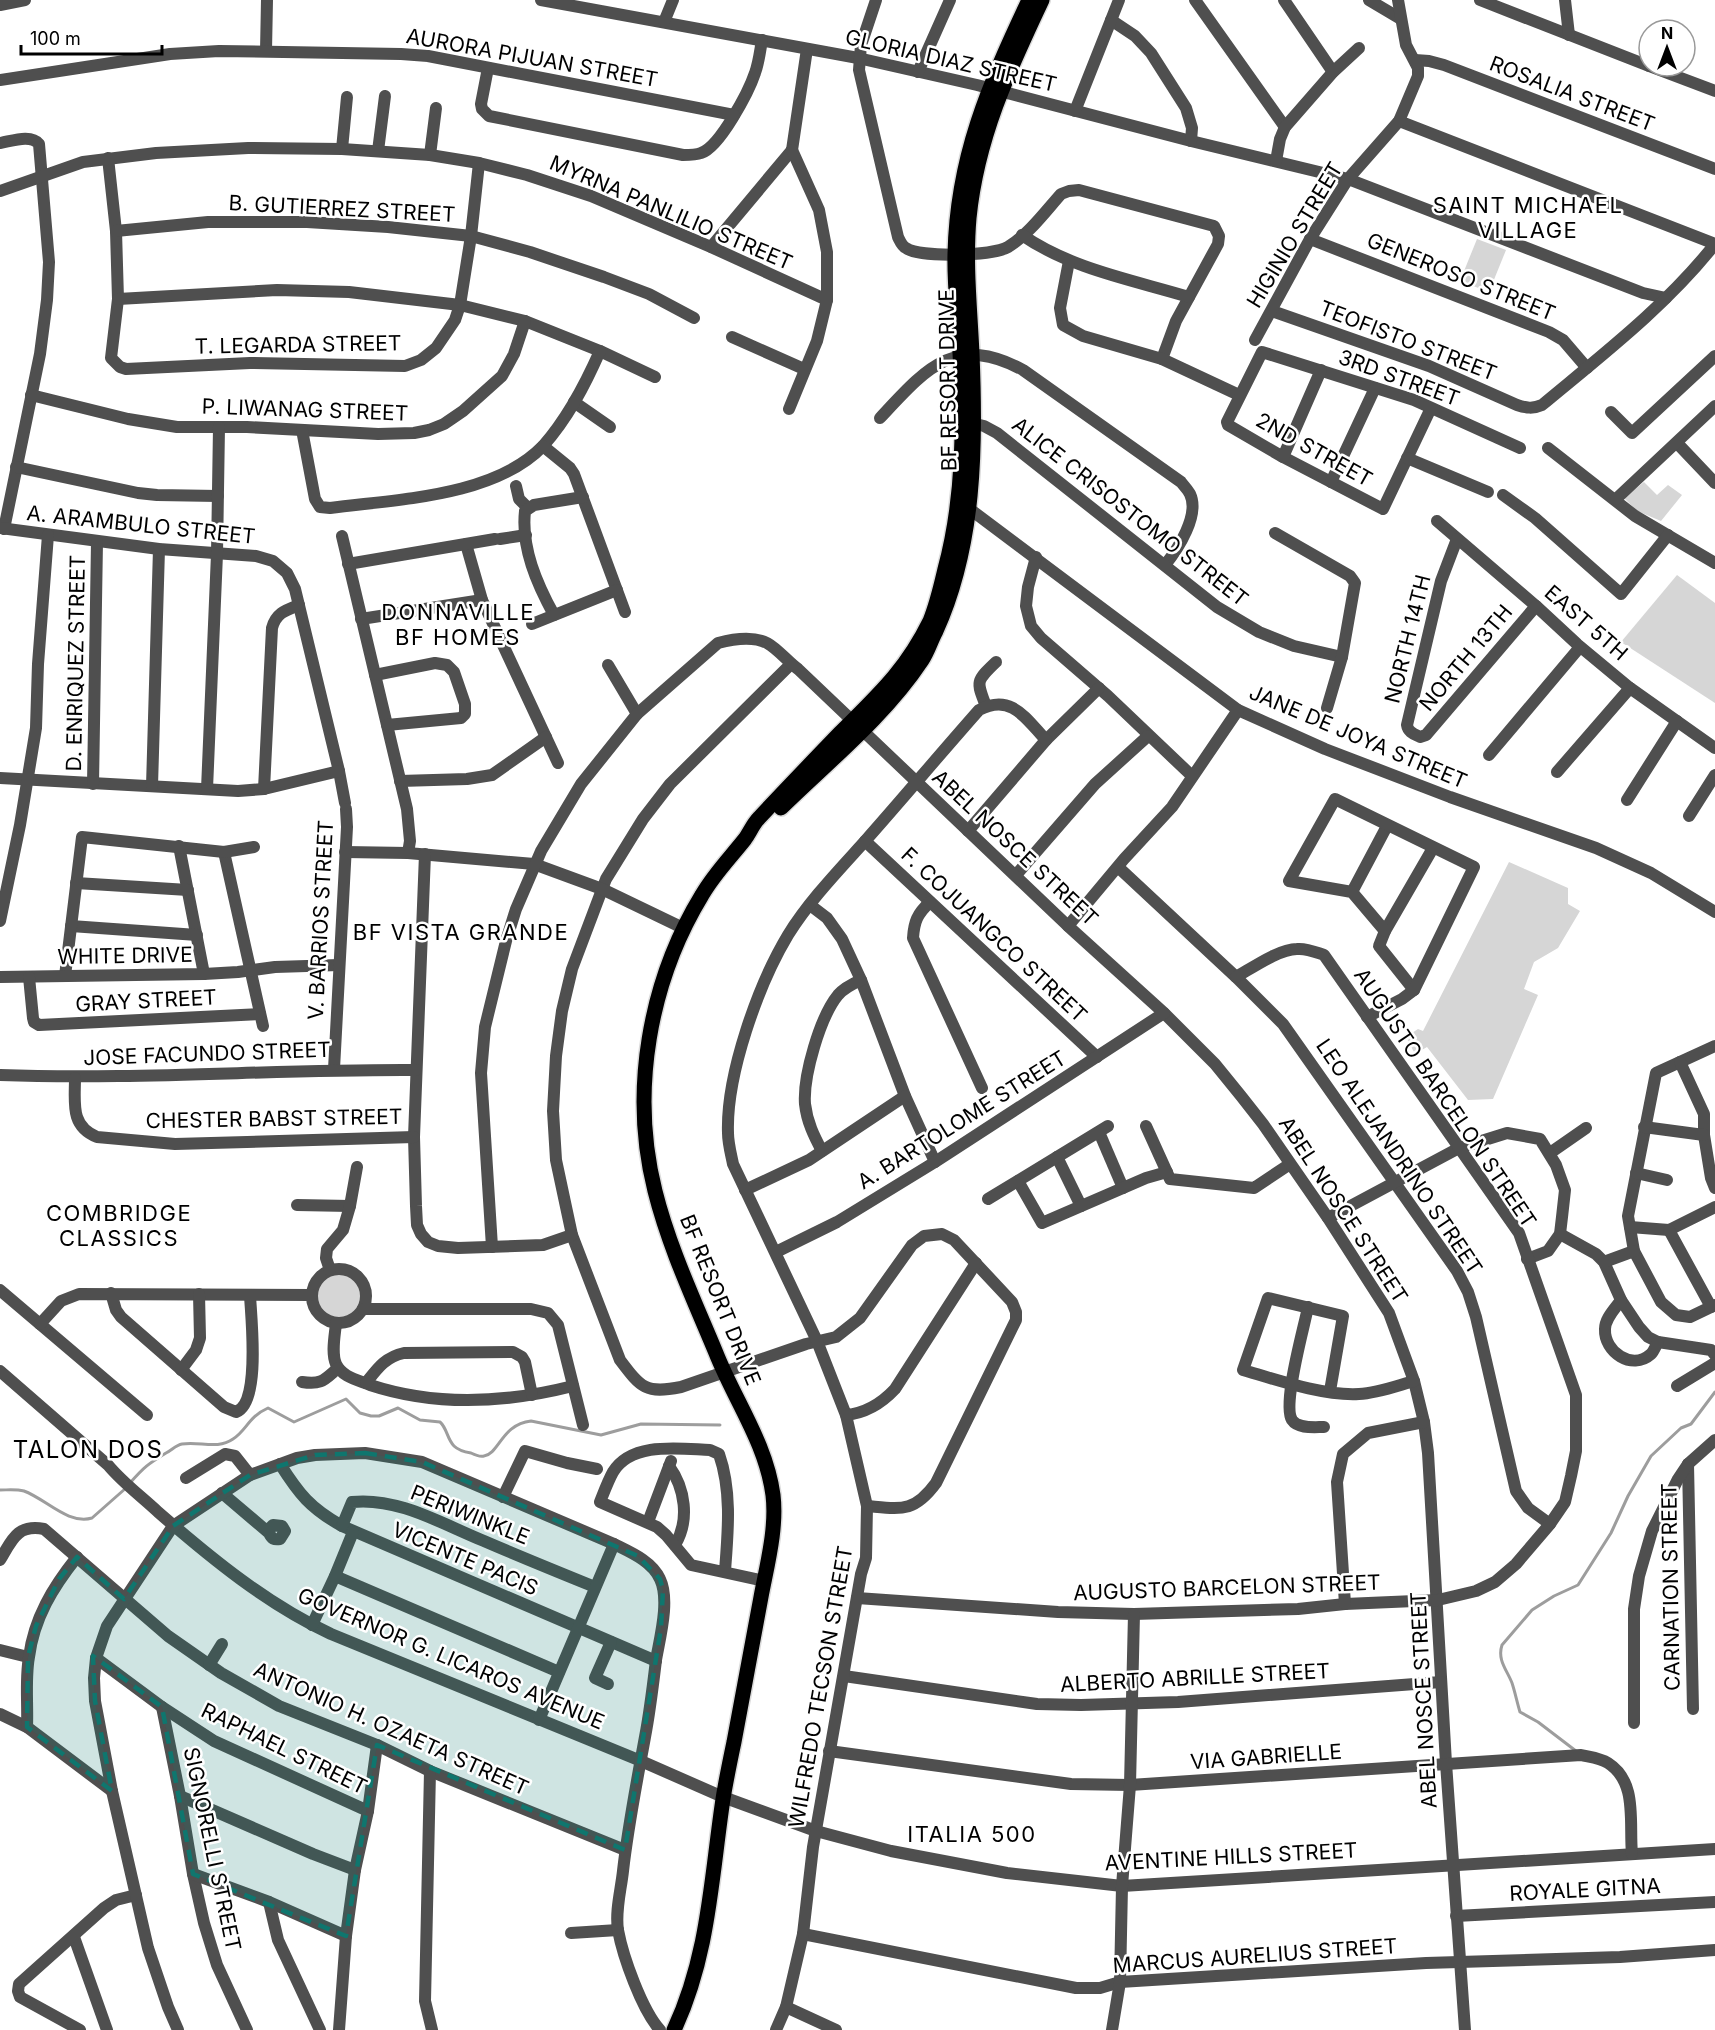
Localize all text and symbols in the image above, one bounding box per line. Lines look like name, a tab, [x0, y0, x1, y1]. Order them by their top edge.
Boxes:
scale bar	[21, 18, 162, 56]
north arrow	[1637, 18, 1697, 78]
street label: AURORA PIJUAN STREET	[404, 23, 660, 92]
text: N	[1661, 23, 1673, 43]
street label: GLORIA DIAZ STREET	[843, 24, 1059, 97]
text: 100 m	[30, 28, 81, 49]
street label: ROSALIA STREET	[1486, 51, 1658, 137]
street label: MYRNA PANLILIO STREET	[546, 150, 796, 275]
street label: HIGINIO STREET	[1241, 157, 1348, 312]
street label: B. GUTIERREZ STREET	[228, 190, 456, 227]
district label: SAINT MICHAEL VILLAGE	[1433, 192, 1623, 243]
street label: GENEROSO STREET	[1363, 227, 1559, 326]
street label: BF RESORT DRIVE	[933, 289, 962, 471]
street label: TEOFISTO STREET	[1316, 295, 1500, 386]
street label: T. LEGARDA STREET	[194, 330, 402, 359]
street label: 3RD STREET	[1335, 344, 1463, 411]
street label: P. LIWANAG STREET	[201, 393, 409, 426]
street label: 2ND STREET	[1252, 407, 1377, 492]
street label: ALICE CRISOSTOMO STREET	[1007, 412, 1253, 612]
street label: A. ARAMBULO STREET	[25, 500, 257, 549]
street label: D. ENRIQUEZ STREET	[61, 555, 90, 771]
street label: NORTH 14TH	[1379, 572, 1436, 706]
street label: EAST 5TH	[1540, 580, 1633, 666]
district label: DONNAVILLE BF HOMES	[381, 599, 535, 650]
street label: NORTH 13TH	[1414, 599, 1517, 716]
street label: JANE DE JOYA STREET	[1246, 679, 1471, 794]
street label: ABEL NOSCE STREET	[927, 764, 1103, 931]
street label: V. BARRIOS STREET	[303, 819, 338, 1021]
street label: F. COJUANGCO STREET	[896, 842, 1092, 1027]
district label: BF VISTA GRANDE	[353, 919, 569, 945]
street label: WHITE DRIVE	[57, 942, 193, 969]
street label: AUGUSTO BARCELON STREET	[1349, 963, 1542, 1232]
street label: GRAY STREET	[75, 984, 217, 1017]
street label: LEO ALEJANDRINO STREET	[1311, 1034, 1488, 1279]
street label: JOSE FACUNDO STREET	[83, 1037, 331, 1070]
street label: A. BARTOLOME STREET	[853, 1045, 1071, 1194]
street label: CHESTER BABST STREET	[145, 1104, 403, 1133]
street label: ABEL NOSCE STREET	[1274, 1112, 1413, 1308]
district label: COMBRIDGE CLASSICS	[46, 1200, 192, 1251]
street label: BF RESORT DRIVE	[675, 1211, 766, 1389]
district label: TALON DOS	[13, 1435, 163, 1464]
street label: PERIWINKLE	[407, 1479, 533, 1550]
street label: CARNATION STREET	[1656, 1483, 1685, 1691]
street label: VICENTE PACIS	[388, 1517, 542, 1601]
street label: WILFREDO TECSON STREET	[783, 1544, 858, 1830]
street label: AUGUSTO BARCELON STREET	[1073, 1570, 1381, 1605]
street label: GOVERNOR G. LICAROS AVENUE	[294, 1582, 608, 1735]
street label: ABEL NOSCE STREET	[1405, 1591, 1442, 1809]
street label: ANTONIO H. OZAETA STREET	[250, 1656, 532, 1801]
street label: ALBERTO ABRILLE STREET	[1059, 1658, 1331, 1697]
street label: RAPHAEL STREET	[197, 1698, 371, 1800]
street label: VIA GABRIELLE	[1189, 1739, 1343, 1774]
street label: SIGNORELLI STREET	[179, 1745, 246, 1953]
district label: ITALIA 500	[907, 1821, 1037, 1847]
street label: AVENTINE HILLS STREET	[1104, 1837, 1358, 1876]
street label: ROYALE GITNA	[1509, 1873, 1661, 1906]
street label: MARCUS AURELIUS STREET	[1112, 1933, 1398, 1978]

